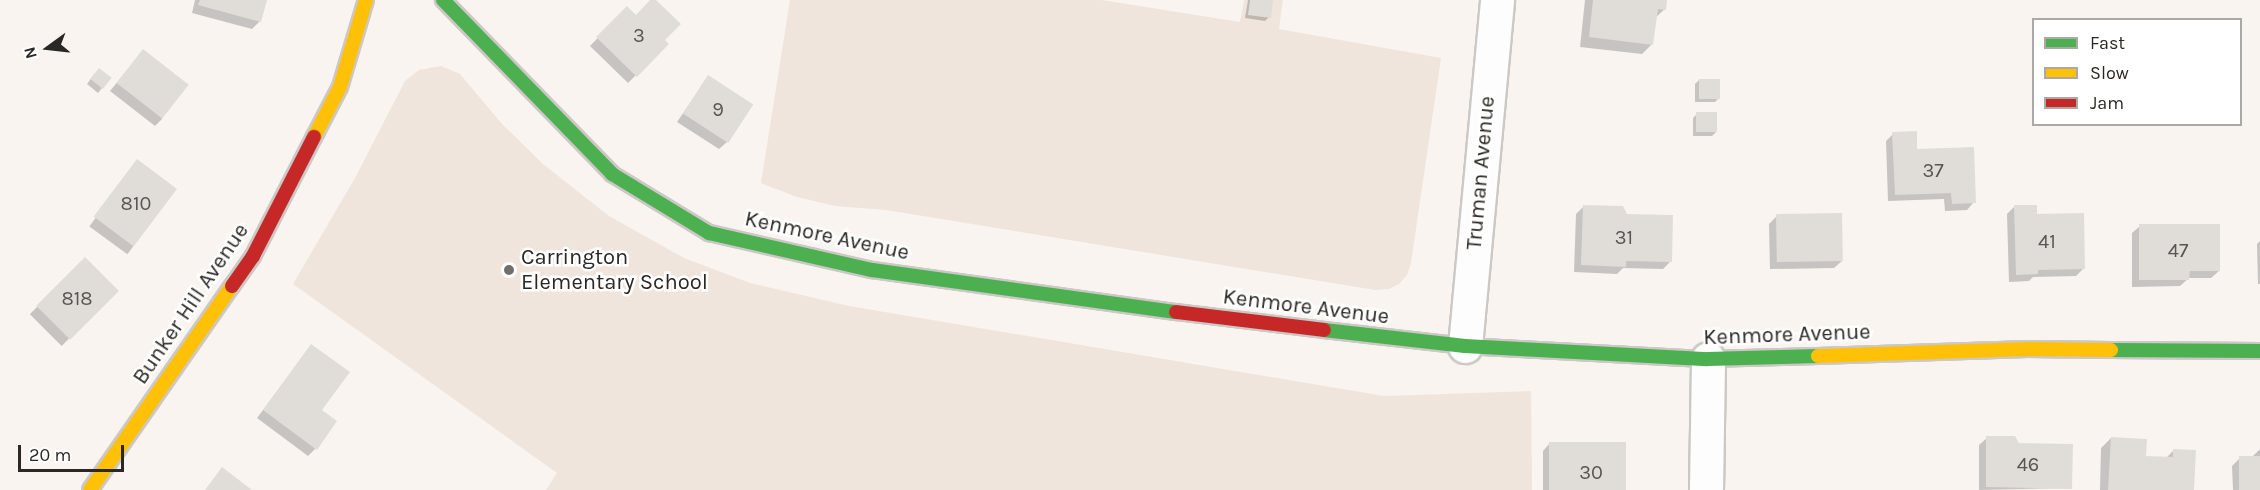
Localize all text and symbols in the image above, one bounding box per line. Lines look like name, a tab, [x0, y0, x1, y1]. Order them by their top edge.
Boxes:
north arrow	[18, 18, 78, 78]
legend	[2032, 18, 2242, 126]
house number: 3	[633, 23, 645, 47]
text: Fast	[2090, 32, 2125, 54]
text: N	[19, 45, 41, 61]
text: Slow	[2090, 62, 2129, 84]
text: Jam	[2090, 92, 2124, 114]
street label: Truman Avenue	[1461, 95, 1501, 251]
house number: 9	[712, 97, 724, 121]
house number: 37	[1922, 158, 1944, 182]
house number: 810	[121, 191, 151, 215]
street label: Kenmore Avenue	[742, 206, 912, 266]
street label: Bunker Hill Avenue	[127, 219, 255, 389]
house number: 31	[1615, 225, 1633, 249]
house number: 41	[2038, 229, 2056, 253]
house number: 47	[2168, 238, 2188, 262]
place label: Carrington Elementary School	[521, 244, 708, 296]
marker: Carrington Elementary School	[502, 263, 516, 277]
street label: Kenmore Avenue	[1221, 284, 1391, 330]
house number: 818	[61, 286, 93, 310]
street label: Kenmore Avenue	[1703, 319, 1871, 351]
scale bar	[21, 433, 128, 471]
text: 20 m	[29, 444, 71, 466]
house number: 46	[2017, 452, 2039, 476]
house number: 30	[1579, 460, 1603, 484]

